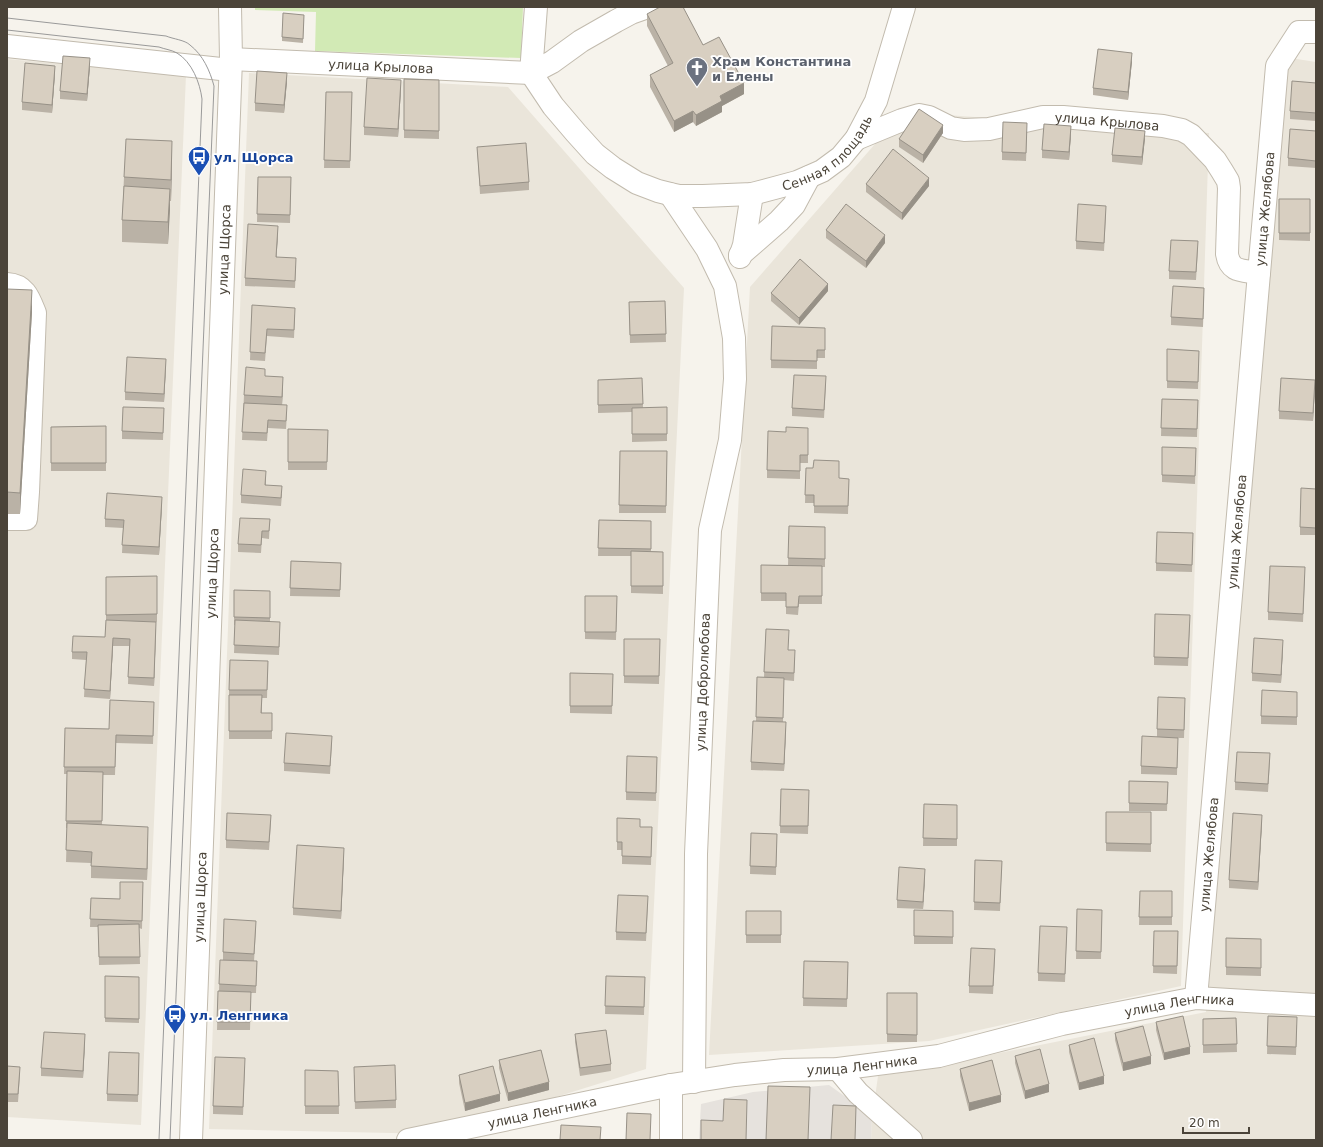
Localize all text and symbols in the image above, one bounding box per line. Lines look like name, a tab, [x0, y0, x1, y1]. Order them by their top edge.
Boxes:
place label: Храм Константина и Елены	[712, 54, 851, 84]
church icon: Храм Константина и Елены	[684, 55, 710, 88]
street label: улица Крылова	[328, 56, 434, 76]
street label: улица Крылова	[1055, 109, 1160, 133]
street label: Сенная площадь	[780, 112, 875, 193]
bus stop icon: ул. Щорса	[186, 144, 212, 177]
place label: ул. Щорса	[214, 150, 293, 165]
street label: улица Желябова	[1252, 151, 1277, 267]
street label: улица Щорса	[215, 204, 233, 295]
street label: улица Желябова	[1224, 474, 1249, 590]
street label: улица Щорса	[203, 528, 221, 619]
street label: улица Добролюбова	[693, 612, 713, 752]
street label: улица Желябова	[1196, 796, 1221, 913]
street label: улица Щорса	[191, 851, 209, 943]
street label: улица Ленгника	[1123, 990, 1235, 1019]
bus stop icon: ул. Ленгника	[162, 1002, 188, 1035]
place label: ул. Ленгника	[190, 1008, 289, 1023]
street label: улица Ленгника	[806, 1051, 918, 1077]
street label: улица Ленгника	[486, 1093, 598, 1131]
scale bar	[1183, 1109, 1249, 1135]
text: 20 m	[1189, 1116, 1220, 1130]

